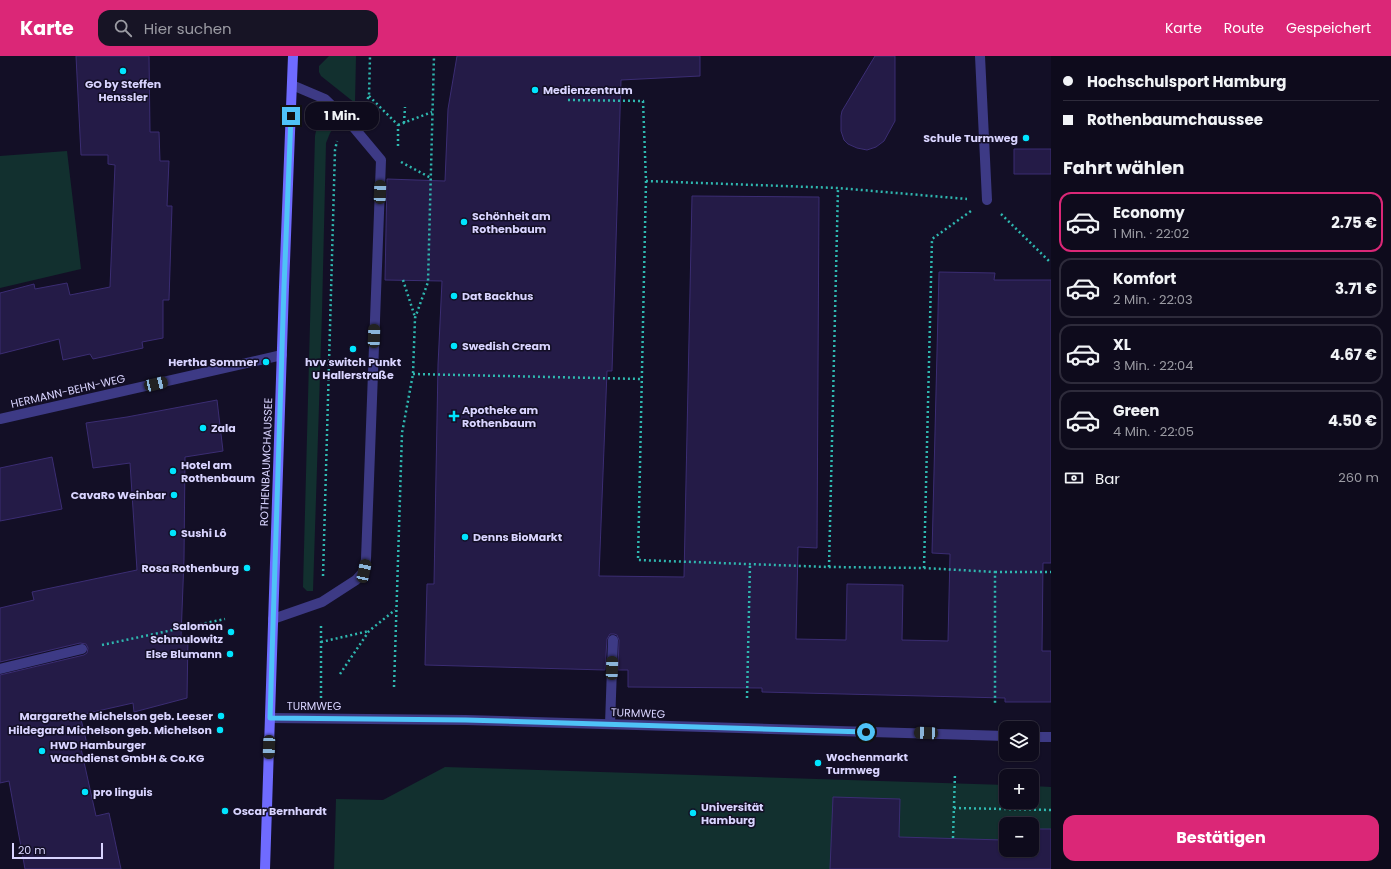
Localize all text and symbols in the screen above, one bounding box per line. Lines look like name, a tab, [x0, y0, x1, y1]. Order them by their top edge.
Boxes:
search box	[98, 10, 378, 46]
text: Karte	[20, 15, 74, 42]
icon: search	[112, 17, 134, 39]
text: Hier suchen	[144, 18, 232, 39]
text: Karte	[1165, 18, 1202, 38]
text: Route	[1224, 18, 1264, 38]
text: Gespeichert	[1286, 18, 1371, 38]
marker: GO by Steffen Henssler	[118, 66, 128, 76]
text: Hochschulsport Hamburg	[1087, 71, 1287, 92]
place label: GO by Steffen Henssler	[85, 76, 161, 105]
place label: Medienzentrum	[543, 82, 633, 98]
marker: Medienzentrum	[530, 85, 540, 95]
callout: 1 Min.	[305, 102, 379, 130]
text: 1 Min.	[324, 106, 360, 125]
route end	[282, 107, 300, 125]
text: Rothenbaumchaussee	[1087, 109, 1263, 130]
place label: Schule Turmweg	[923, 130, 1018, 146]
marker: Schule Turmweg	[1021, 133, 1031, 143]
text: Fahrt wählen	[1063, 155, 1185, 180]
car	[374, 180, 386, 204]
text: Economy	[1113, 202, 1185, 223]
icon: car	[1065, 204, 1101, 240]
place label: Schönheit am Rothenbaum	[472, 208, 551, 237]
text: 2.75 €	[1331, 212, 1377, 233]
marker: Schönheit am Rothenbaum	[459, 217, 469, 227]
text: 1 Min. · 22:02	[1113, 224, 1189, 243]
text: Komfort	[1113, 268, 1176, 289]
icon: car	[1065, 270, 1101, 306]
text: 3.71 €	[1335, 278, 1377, 299]
place label: Dat Backhus	[462, 288, 533, 304]
text: 2 Min. · 22:03	[1113, 290, 1193, 309]
marker: Dat Backhus	[449, 291, 459, 301]
car	[368, 324, 380, 348]
text: XL	[1113, 334, 1131, 355]
icon: car	[1065, 336, 1101, 372]
place label: Swedish Cream	[462, 338, 551, 354]
marker: Swedish Cream	[449, 341, 459, 351]
marker: hvv switch Punkt U Hallerstraße	[348, 344, 358, 354]
text: 4.67 €	[1330, 344, 1377, 365]
place label: Hertha Sommer	[168, 354, 258, 370]
place label: hvv switch Punkt U Hallerstraße	[305, 354, 402, 383]
text: 3 Min. · 22:04	[1113, 356, 1193, 375]
marker: Hertha Sommer	[261, 357, 271, 367]
street label: HERMANN-BEHN-WEG	[9, 370, 127, 412]
car	[143, 375, 169, 393]
street label: ROTHENBAUMCHAUSSEE	[256, 398, 276, 526]
text: Green	[1113, 400, 1159, 421]
place label: Apotheke am Rothenbaum	[462, 402, 539, 431]
icon: car	[1065, 402, 1101, 438]
text: 4.50 €	[1328, 410, 1377, 431]
marker: Apotheke am Rothenbaum	[449, 411, 459, 421]
place label: Zala	[211, 420, 236, 436]
text: 4 Min. · 22:05	[1113, 422, 1194, 441]
marker: Zala	[198, 423, 208, 433]
place label: Hotel am Rothenbaum	[181, 457, 256, 486]
marker: Hotel am Rothenbaum	[168, 466, 178, 476]
icon: cash	[1063, 467, 1085, 489]
text: Bar	[1095, 468, 1120, 489]
text: 260 m	[1338, 468, 1379, 487]
place label: CavaRo Weinbar	[71, 487, 166, 503]
marker: CavaRo Weinbar	[169, 490, 179, 500]
place label: Sushi Lô	[181, 525, 227, 541]
marker: Sushi Lô	[168, 528, 178, 538]
place label: Denns BioMarkt	[473, 529, 563, 545]
marker: Denns BioMarkt	[460, 532, 470, 542]
car	[356, 558, 372, 584]
place label: Rosa Rothenburg	[142, 560, 239, 576]
marker: Rosa Rothenburg	[242, 563, 252, 573]
place label: Salomon Schmulowitz	[150, 618, 224, 647]
marker: Salomon Schmulowitz	[226, 627, 236, 637]
place label: Else Blumann	[146, 646, 222, 662]
marker: Else Blumann	[225, 649, 235, 659]
car	[606, 656, 618, 680]
street label: TURMWEG	[287, 698, 342, 714]
street label: TURMWEG	[610, 704, 666, 722]
place label: Margarethe Michelson geb. Leeser	[19, 708, 213, 724]
marker: Margarethe Michelson geb. Leeser	[216, 711, 226, 721]
map controls	[999, 721, 1039, 857]
button: layers	[999, 721, 1039, 761]
place label: Hildegard Michelson geb. Michelson	[8, 722, 212, 738]
route start	[857, 723, 875, 741]
marker: Hildegard Michelson geb. Michelson	[215, 725, 225, 735]
car	[914, 727, 938, 739]
car	[263, 735, 275, 759]
place label: HWD Hamburger Wachdienst GmbH & Co.KG	[50, 737, 205, 766]
marker: HWD Hamburger Wachdienst GmbH & Co.KG	[37, 746, 47, 756]
place label: Wochenmarkt Turmweg	[826, 749, 908, 778]
marker: Wochenmarkt Turmweg	[813, 758, 823, 768]
button: +	[999, 769, 1039, 809]
place label: pro linguis	[93, 784, 153, 800]
marker: pro linguis	[80, 787, 90, 797]
place label: Universität Hamburg	[701, 799, 764, 828]
place label: Oscar Bernhardt	[233, 803, 327, 819]
marker: Oscar Bernhardt	[220, 806, 230, 816]
marker: Universität Hamburg	[688, 808, 698, 818]
button: Bestätigen	[1063, 815, 1379, 861]
button: −	[999, 817, 1039, 857]
scale bar	[12, 841, 103, 860]
text: 20 m	[18, 842, 46, 858]

